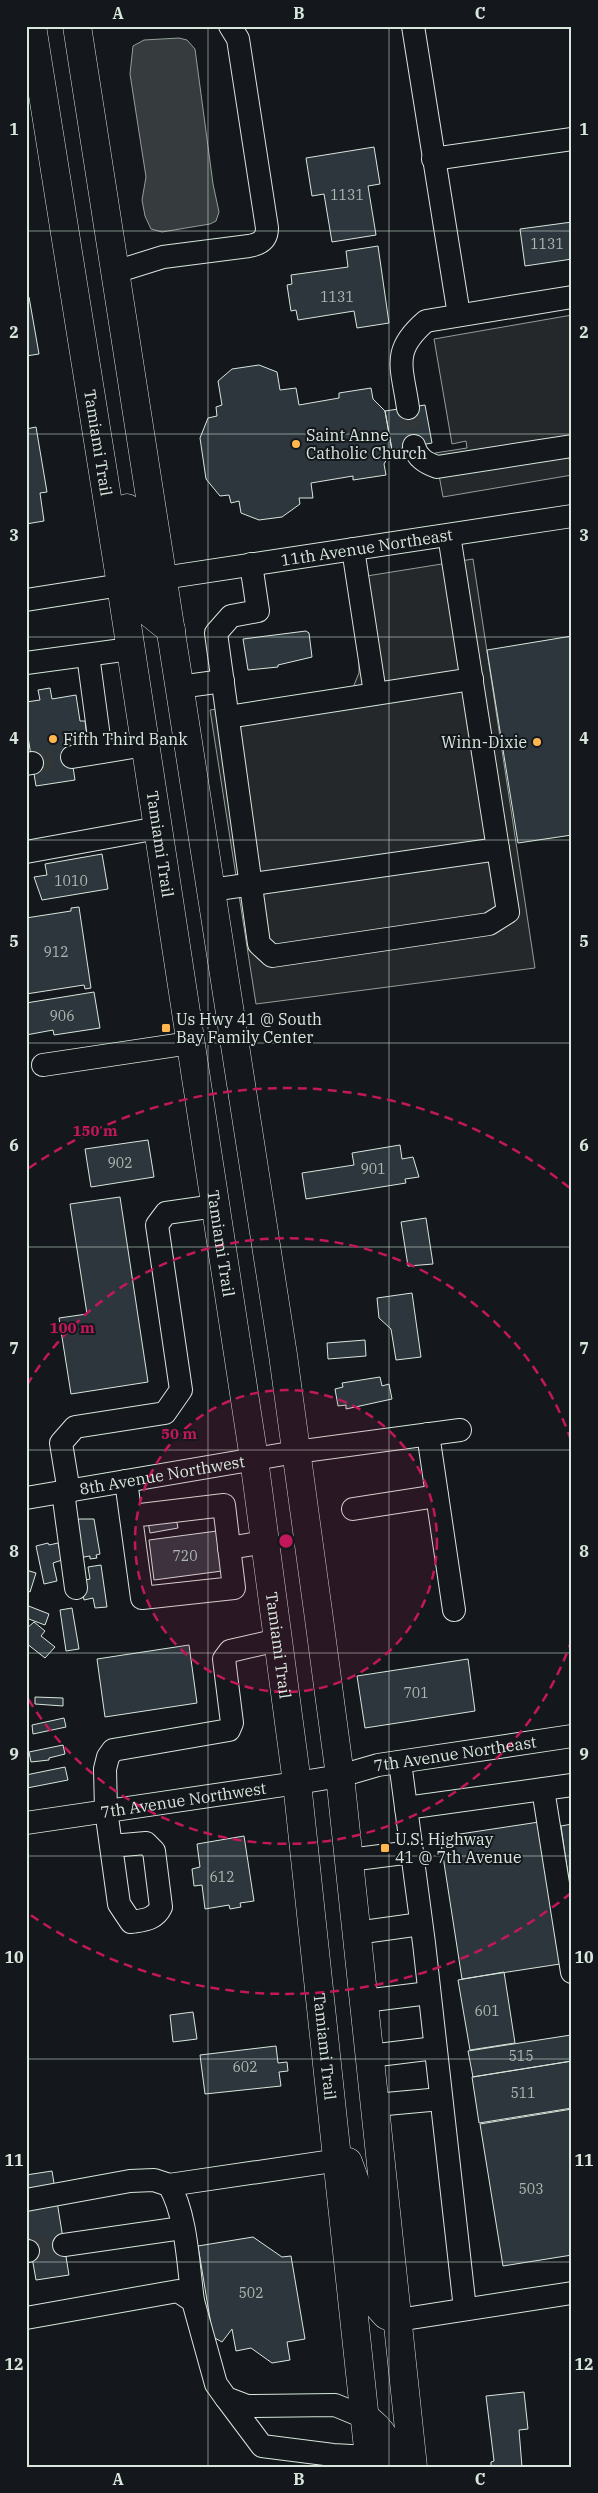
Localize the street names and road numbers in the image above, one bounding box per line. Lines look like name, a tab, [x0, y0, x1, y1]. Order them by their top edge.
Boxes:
street label: Tamiami Trail	[80, 388, 117, 498]
street label: 11th Avenue Northeast	[279, 524, 454, 570]
street label: Tamiami Trail	[142, 789, 178, 899]
street label: Tamiami Trail	[203, 1189, 239, 1298]
street label: 8th Avenue Northwest	[78, 1451, 247, 1499]
street label: Tamiami Trail	[262, 1591, 296, 1700]
street label: 7th Avenue Northeast	[372, 1731, 538, 1775]
street label: 7th Avenue Northwest	[99, 1778, 268, 1822]
street label: Tamiami Trail	[309, 1992, 341, 2101]

